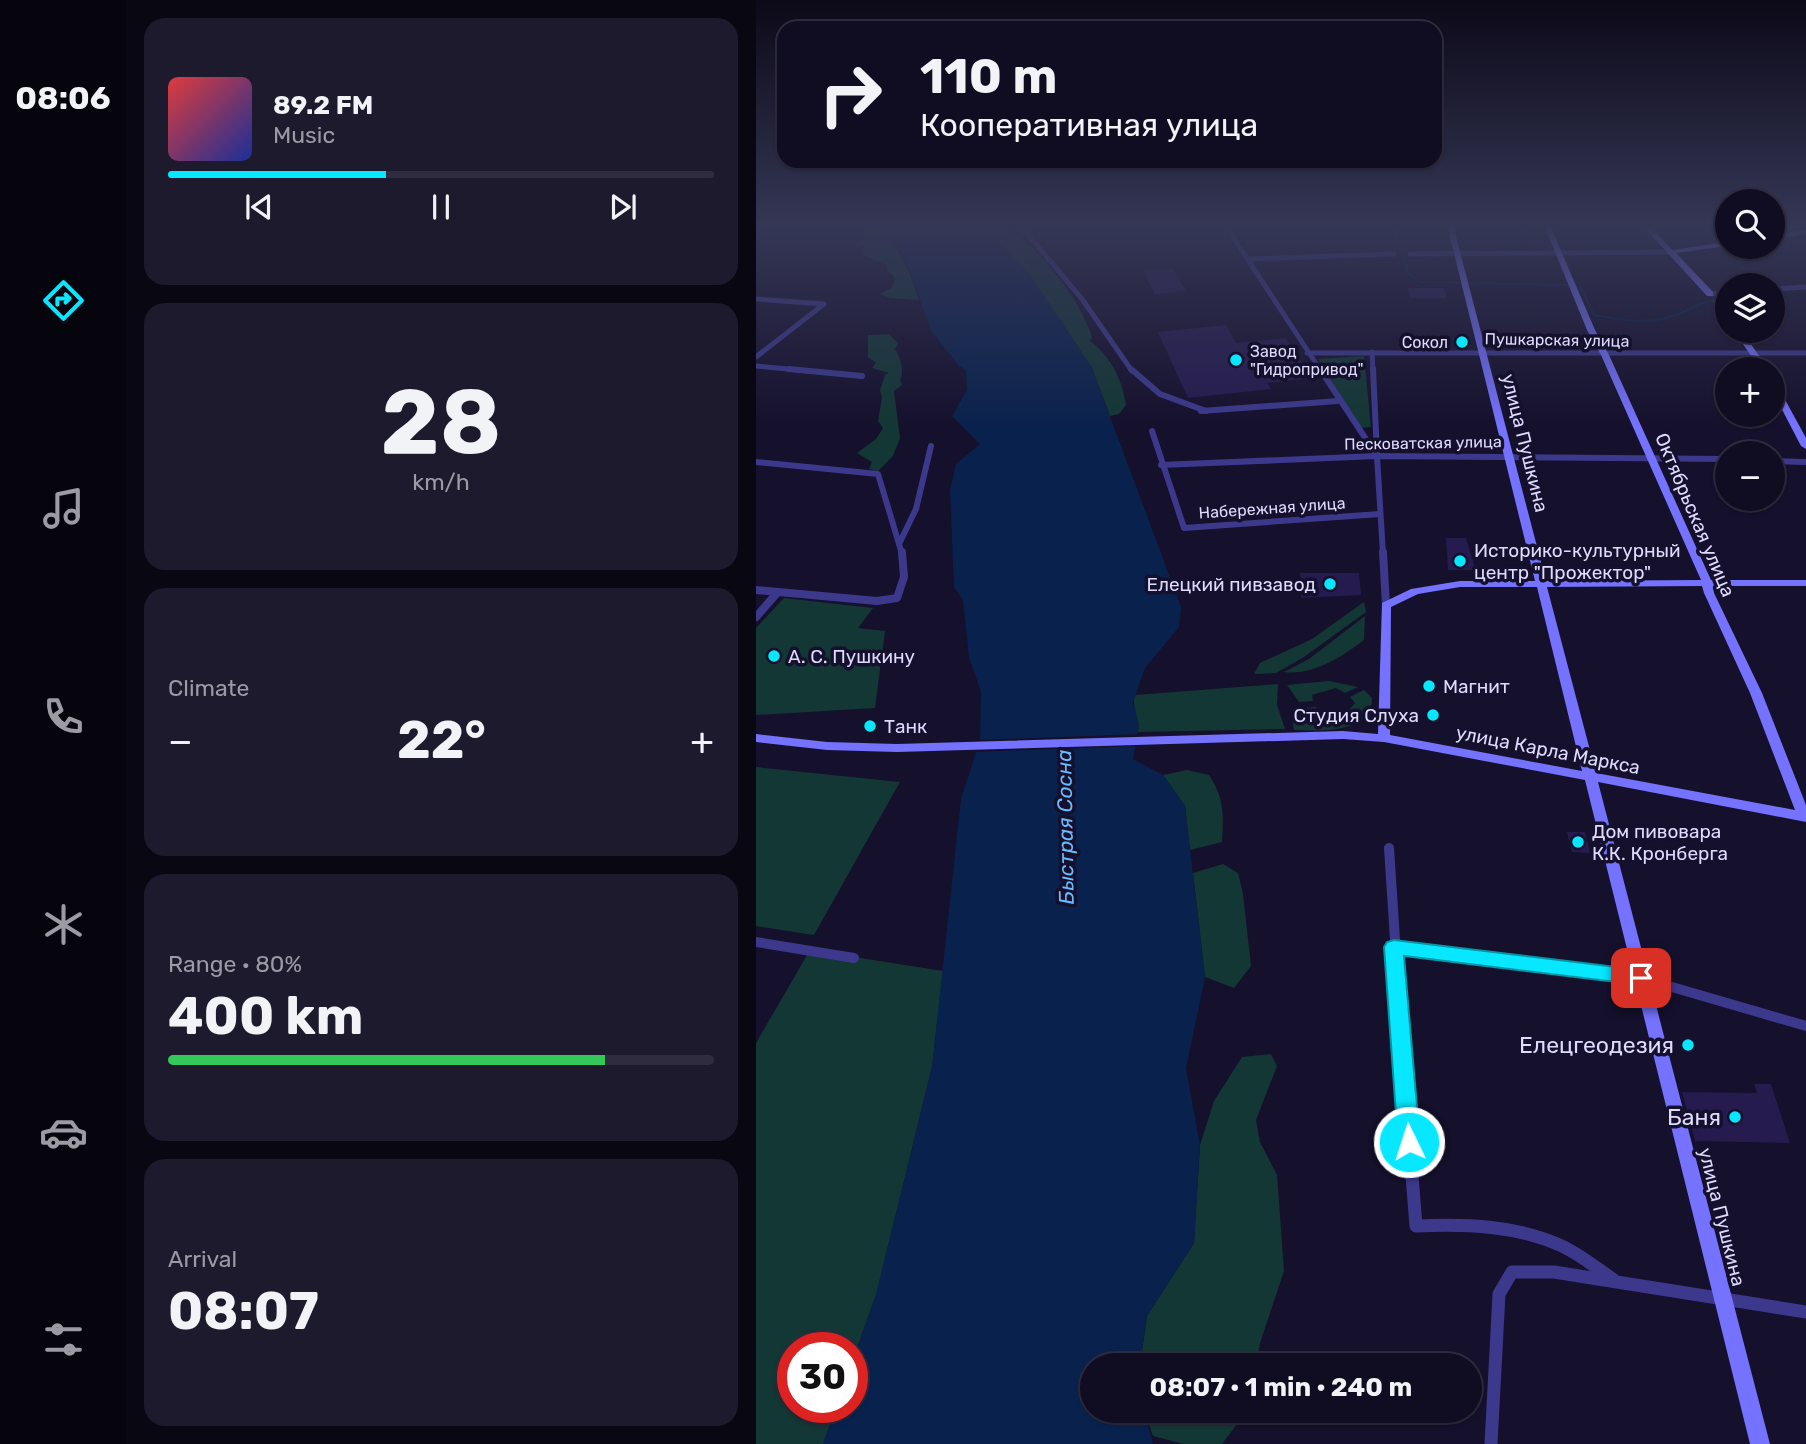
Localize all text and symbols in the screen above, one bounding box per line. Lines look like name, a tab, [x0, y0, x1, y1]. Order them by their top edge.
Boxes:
text: 110 m	[920, 47, 1057, 105]
icon: right	[805, 49, 896, 140]
text: 08:06	[15, 79, 111, 117]
text: 89.2 FM	[273, 90, 373, 121]
text: Кооперативная улица	[920, 106, 1258, 144]
text: Music	[273, 121, 335, 149]
icon: previous	[240, 188, 278, 226]
icon: pause	[422, 188, 460, 226]
icon: next	[604, 188, 642, 226]
map controls	[1715, 189, 1785, 511]
button: search	[1715, 189, 1785, 259]
button: layers	[1715, 273, 1785, 343]
icon: directions	[39, 276, 88, 325]
street label: Пушкарская улица	[1485, 329, 1629, 351]
place label: Сокол	[1402, 333, 1448, 352]
marker: Сокол	[1454, 334, 1470, 350]
place label: Завод "Гидропривод"	[1250, 342, 1364, 379]
marker: Завод "Гидропривод"	[1228, 352, 1244, 368]
button: +	[1715, 357, 1785, 427]
text: 28	[381, 368, 501, 476]
street label: улица Пушкина	[1497, 371, 1553, 515]
street label: Октябрьская улица	[1650, 430, 1740, 600]
street label: Песковатская улица	[1344, 432, 1502, 454]
button: −	[1715, 441, 1785, 511]
text: km/h	[412, 468, 470, 496]
icon: music	[39, 484, 88, 533]
street label: Набережная улица	[1198, 493, 1346, 523]
place label: Историко-культурный центр "Прожектор"	[1474, 539, 1681, 584]
marker: Историко-культурный центр "Прожектор"	[1452, 553, 1468, 569]
place label: Елецкий пивзавод	[1146, 573, 1316, 596]
marker: Елецкий пивзавод	[1322, 576, 1338, 592]
place label: А. С. Пушкину	[788, 645, 915, 668]
marker: А. С. Пушкину	[766, 648, 782, 664]
text: Climate	[168, 674, 249, 702]
place label: Магнит	[1443, 675, 1510, 698]
marker: Магнит	[1421, 678, 1437, 694]
icon: phone	[39, 692, 88, 741]
place label: Студия Слуха	[1293, 704, 1419, 727]
marker: Студия Слуха	[1425, 707, 1441, 723]
text: 22°	[397, 709, 486, 771]
place label: Танк	[884, 715, 927, 738]
text: −	[168, 718, 193, 764]
text: +	[690, 718, 714, 764]
marker: Танк	[862, 718, 878, 734]
street label: улица Карла Маркса	[1454, 721, 1642, 779]
water label: Быстрая Сосна	[1051, 749, 1079, 905]
place label: Дом пивовара К.К. Кронберга	[1592, 820, 1728, 865]
marker: Дом пивовара К.К. Кронберга	[1570, 834, 1586, 850]
icon: climate	[39, 900, 88, 949]
pin	[1611, 948, 1671, 1008]
text: Range · 80%	[168, 950, 302, 978]
icon: arrive	[1622, 959, 1660, 997]
text: 400 km	[168, 985, 363, 1047]
place label: Елецгеодезия	[1519, 1031, 1674, 1059]
marker: Елецгеодезия	[1680, 1037, 1696, 1053]
place label: Баня	[1667, 1103, 1721, 1131]
position arrow	[1372, 1105, 1446, 1179]
icon: car	[39, 1108, 88, 1157]
marker: Баня	[1727, 1109, 1743, 1125]
street label: улица Пушкина	[1694, 1145, 1750, 1289]
text: Arrival	[168, 1245, 237, 1273]
text: 08:07	[168, 1280, 319, 1342]
icon: filters	[39, 1315, 88, 1364]
speed limit sign: 30	[777, 1332, 868, 1423]
text: 08:07 · 1 min · 240 m	[1150, 1372, 1412, 1403]

